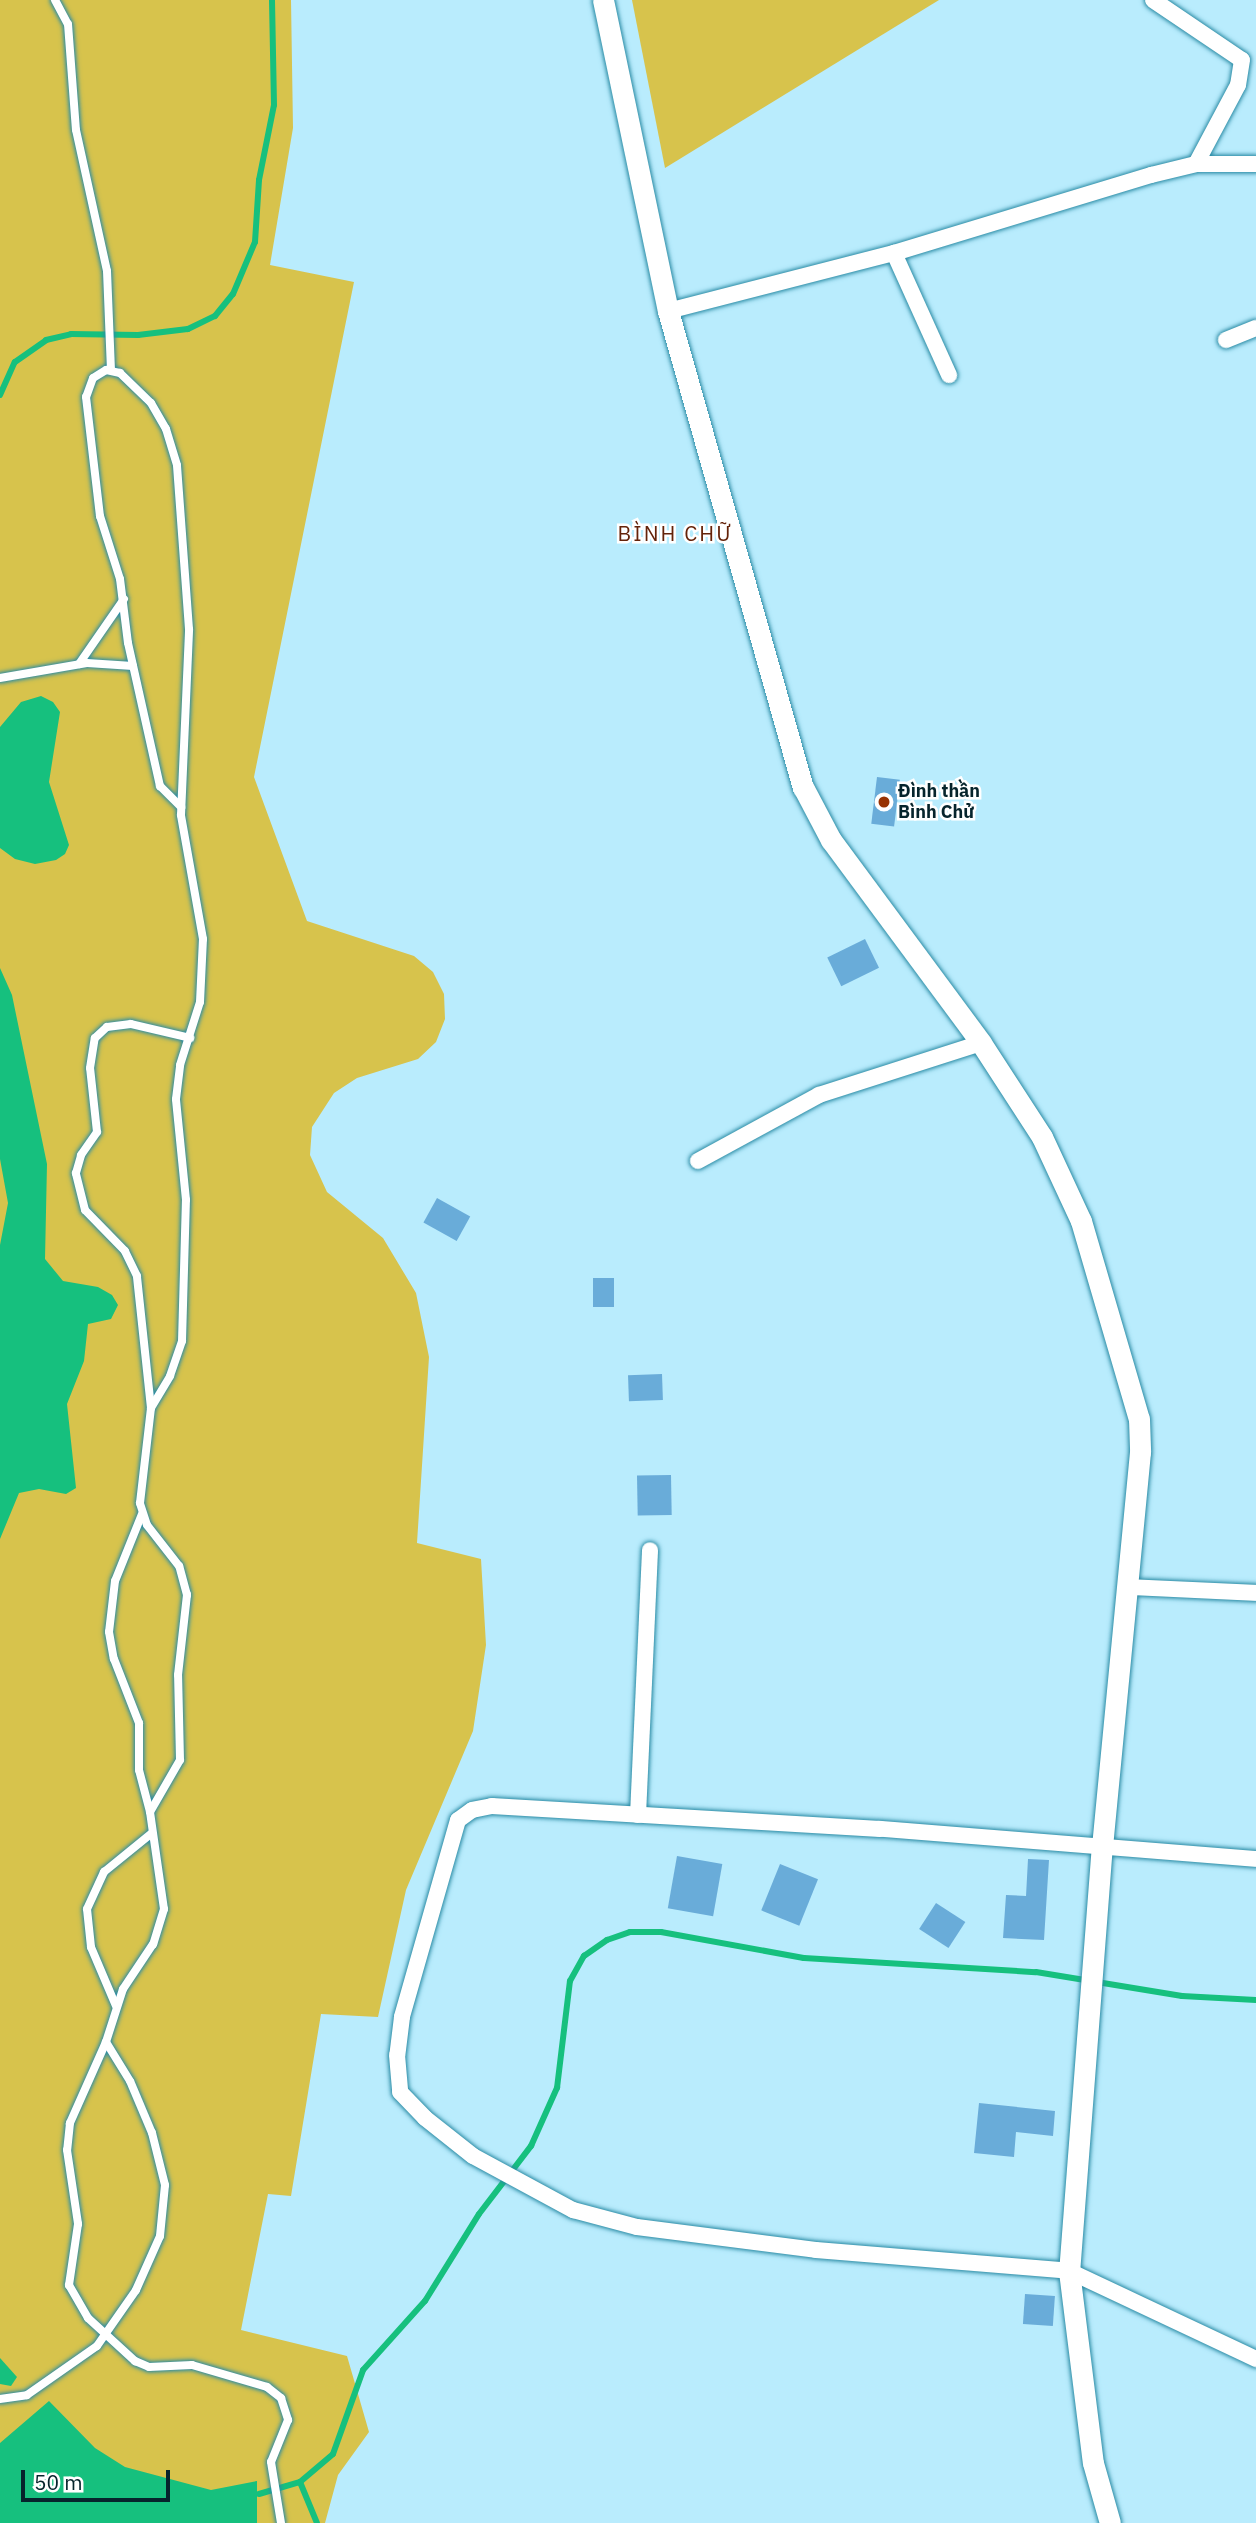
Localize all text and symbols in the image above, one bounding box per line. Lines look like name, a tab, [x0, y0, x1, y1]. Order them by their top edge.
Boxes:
district label: BÌNH CHỮ	[619, 520, 731, 546]
place label: Đình thần Bình Chử	[898, 781, 980, 824]
marker: Đình thần Bình Chử	[876, 794, 892, 810]
scale bar	[24, 2456, 173, 2500]
text: 50 m	[34, 2468, 83, 2496]

